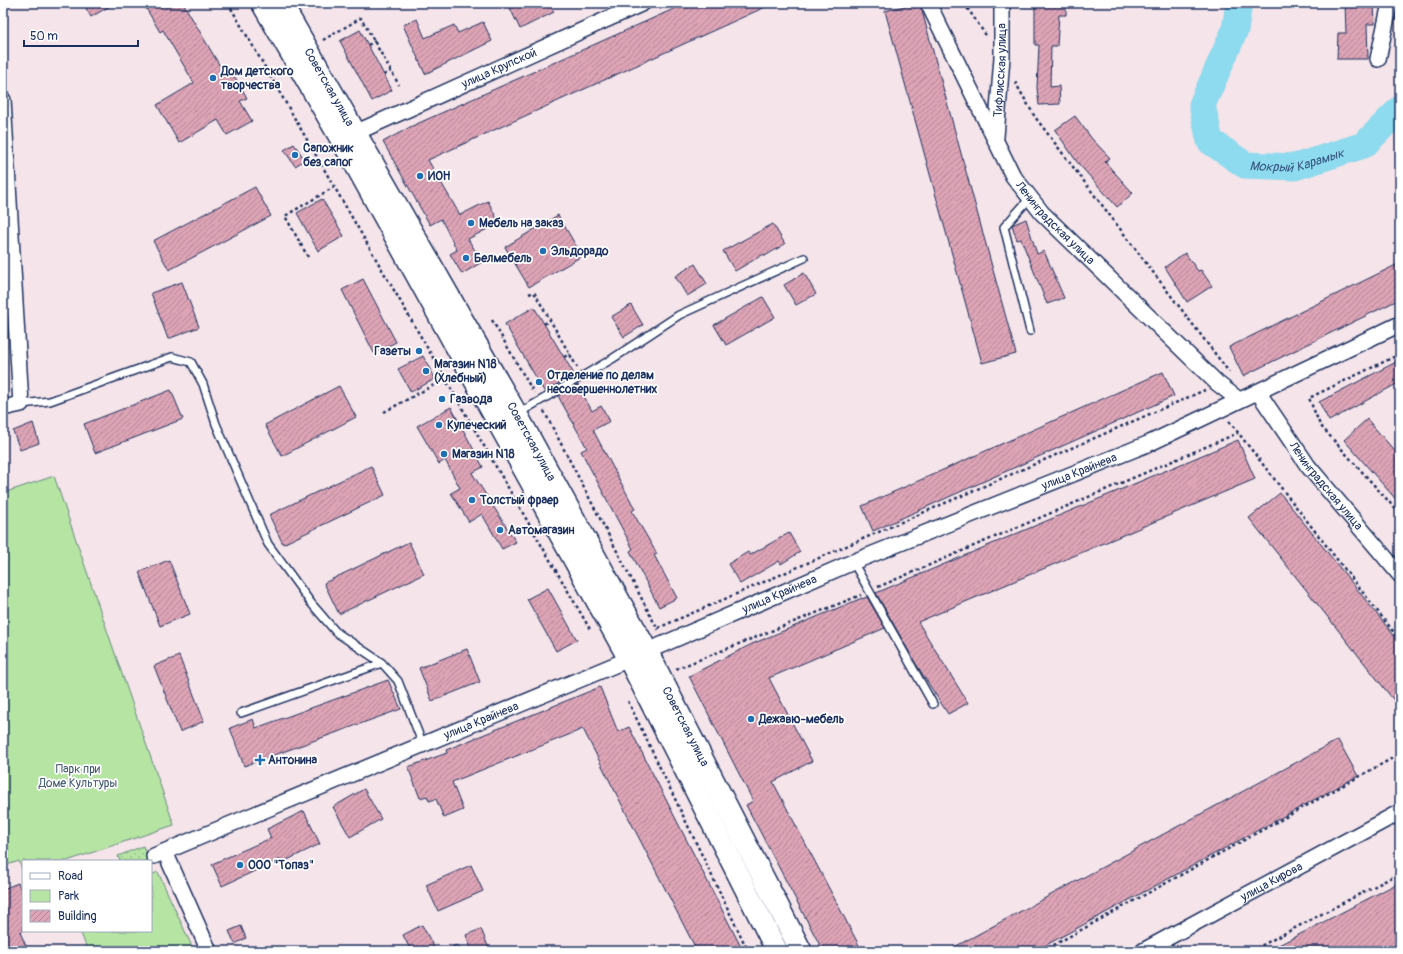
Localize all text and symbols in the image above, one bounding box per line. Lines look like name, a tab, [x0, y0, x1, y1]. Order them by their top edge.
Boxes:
scale bar	[24, 22, 138, 48]
street label: Тифлисская улица	[991, 23, 1010, 118]
text: 50 m	[30, 29, 58, 44]
street label: улица Крупской	[458, 45, 539, 92]
street label: Советская улица	[300, 46, 357, 130]
place label: Дом детского творчества	[220, 64, 294, 93]
marker: Дом детского творчества	[208, 73, 218, 83]
place label: Сапожник без сапог	[303, 141, 355, 170]
water label: Мокрый Карамык	[1249, 145, 1347, 176]
marker: Сапожник без сапог	[290, 150, 300, 160]
place label: ИОН	[428, 169, 451, 184]
marker: ИОН	[415, 171, 425, 181]
street label: Ленинградская улица	[1011, 178, 1098, 268]
place label: Мебель на заказ	[479, 216, 564, 231]
marker: Мебель на заказ	[466, 218, 476, 228]
place label: Эльдорадо	[551, 244, 609, 259]
marker: Эльдорадо	[538, 246, 548, 256]
place label: Белмебель	[474, 251, 532, 266]
marker: Белмебель	[461, 253, 471, 263]
place label: Газеты	[374, 344, 411, 359]
marker: Газеты	[414, 346, 424, 356]
place label: Магазин N18 (Хлебный)	[434, 357, 496, 386]
marker: Магазин N18 (Хлебный)	[421, 366, 431, 376]
place label: Отделение по делам несовершеннолетних	[547, 368, 657, 397]
marker: Отделение по делам несовершеннолетних	[534, 377, 544, 387]
place label: Газвода	[450, 392, 493, 407]
marker: Газвода	[437, 394, 447, 404]
street label: Советская улица	[503, 400, 559, 484]
place label: Купеческий	[447, 418, 507, 433]
marker: Купеческий	[434, 420, 444, 430]
street label: Ленинградская улица	[1285, 438, 1366, 534]
place label: Магазин N18	[452, 447, 514, 462]
marker: Магазин N18	[439, 449, 449, 459]
street label: улица Крайнева	[1039, 450, 1120, 494]
place label: Толстый фраер	[479, 493, 559, 508]
marker: Толстый фраер	[467, 495, 477, 505]
place label: Автомагазин	[508, 523, 574, 538]
marker: Автомагазин	[495, 525, 505, 535]
street label: улица Крайнева	[739, 571, 819, 618]
street label: Советская улица	[659, 684, 712, 769]
street label: улица Крайнева	[440, 698, 521, 743]
place label: Дежавю-мебель	[758, 712, 845, 727]
marker: Дежавю-мебель	[746, 714, 756, 724]
place label: Антонина	[268, 753, 318, 768]
marker: Антонина	[255, 755, 265, 765]
park label: Парк при Доме Культуры	[38, 762, 118, 791]
place label: ООО "Топаз"	[248, 858, 314, 873]
street label: улица Кирова	[1237, 859, 1306, 905]
legend	[22, 860, 152, 932]
marker: ООО "Топаз"	[235, 860, 245, 870]
text: Road	[58, 869, 83, 884]
text: Park	[58, 889, 79, 904]
text: Building	[58, 909, 97, 924]

